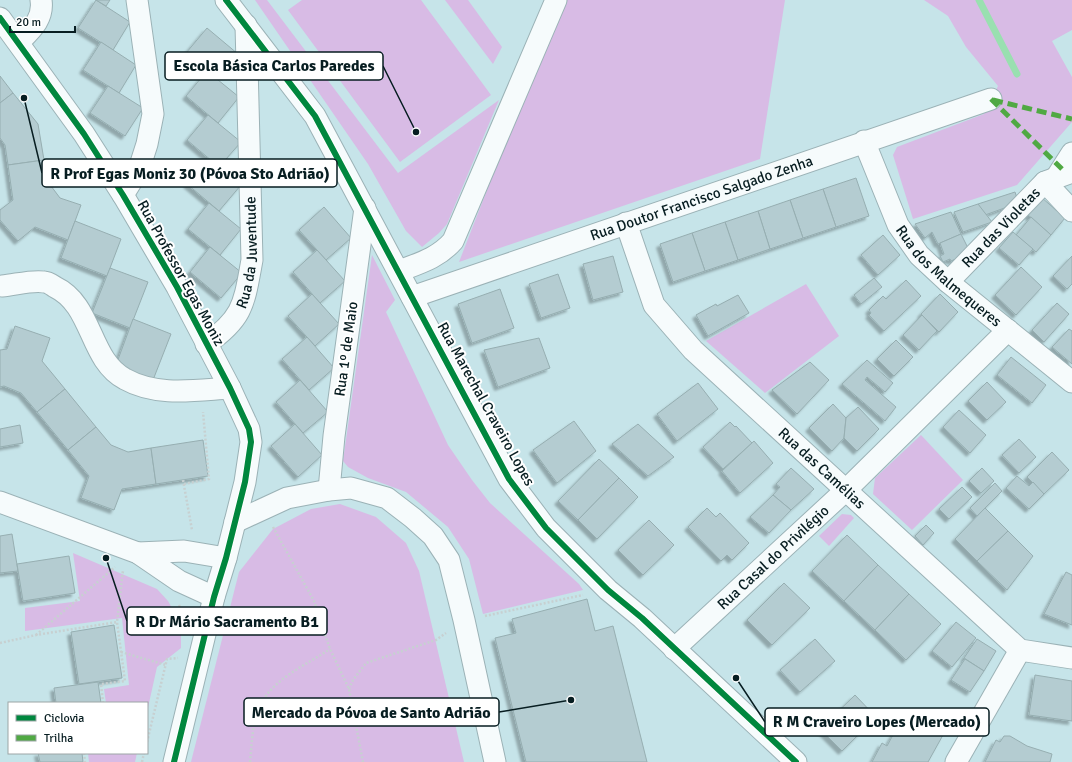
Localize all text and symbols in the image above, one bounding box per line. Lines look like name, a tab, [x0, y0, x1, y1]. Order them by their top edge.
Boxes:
scale bar	[10, 8, 75, 34]
text: 20 m	[16, 15, 41, 30]
callout: Escola Básica Carlos Paredes	[165, 52, 383, 80]
text: Escola Básica Carlos Paredes	[173, 56, 375, 76]
street label: Rua Doutor Francisco Salgado Zenha	[588, 152, 815, 244]
callout: R Prof Egas Moniz 30 (Póvoa Sto Adrião)	[42, 159, 337, 187]
text: R Prof Egas Moniz 30 (Póvoa Sto Adrião)	[50, 164, 330, 184]
street label: Rua das Violetas	[958, 183, 1044, 271]
street label: Rua da Juventude	[232, 196, 261, 311]
street label: Rua Professor Egas Moniz	[133, 197, 229, 349]
street label: Rua dos Malmequeres	[892, 222, 1005, 331]
street label: Rua 1º de Maio	[330, 300, 362, 398]
street label: Rua Marechal Craveiro Lopes	[433, 319, 539, 489]
street label: Rua das Camélias	[774, 424, 869, 513]
street label: Rua Casal do Privilégio	[714, 501, 833, 613]
callout: R Dr Mário Sacramento B1	[127, 607, 327, 635]
text: R Dr Mário Sacramento B1	[135, 612, 319, 632]
callout: Mercado da Póvoa de Santo Adrião	[244, 698, 499, 726]
legend	[8, 702, 148, 754]
text: Mercado da Póvoa de Santo Adrião	[251, 703, 491, 723]
callout: R M Craveiro Lopes (Mercado)	[765, 708, 989, 736]
text: Ciclovia	[44, 711, 84, 726]
text: R M Craveiro Lopes (Mercado)	[773, 712, 981, 732]
text: Trilha	[44, 731, 73, 746]

